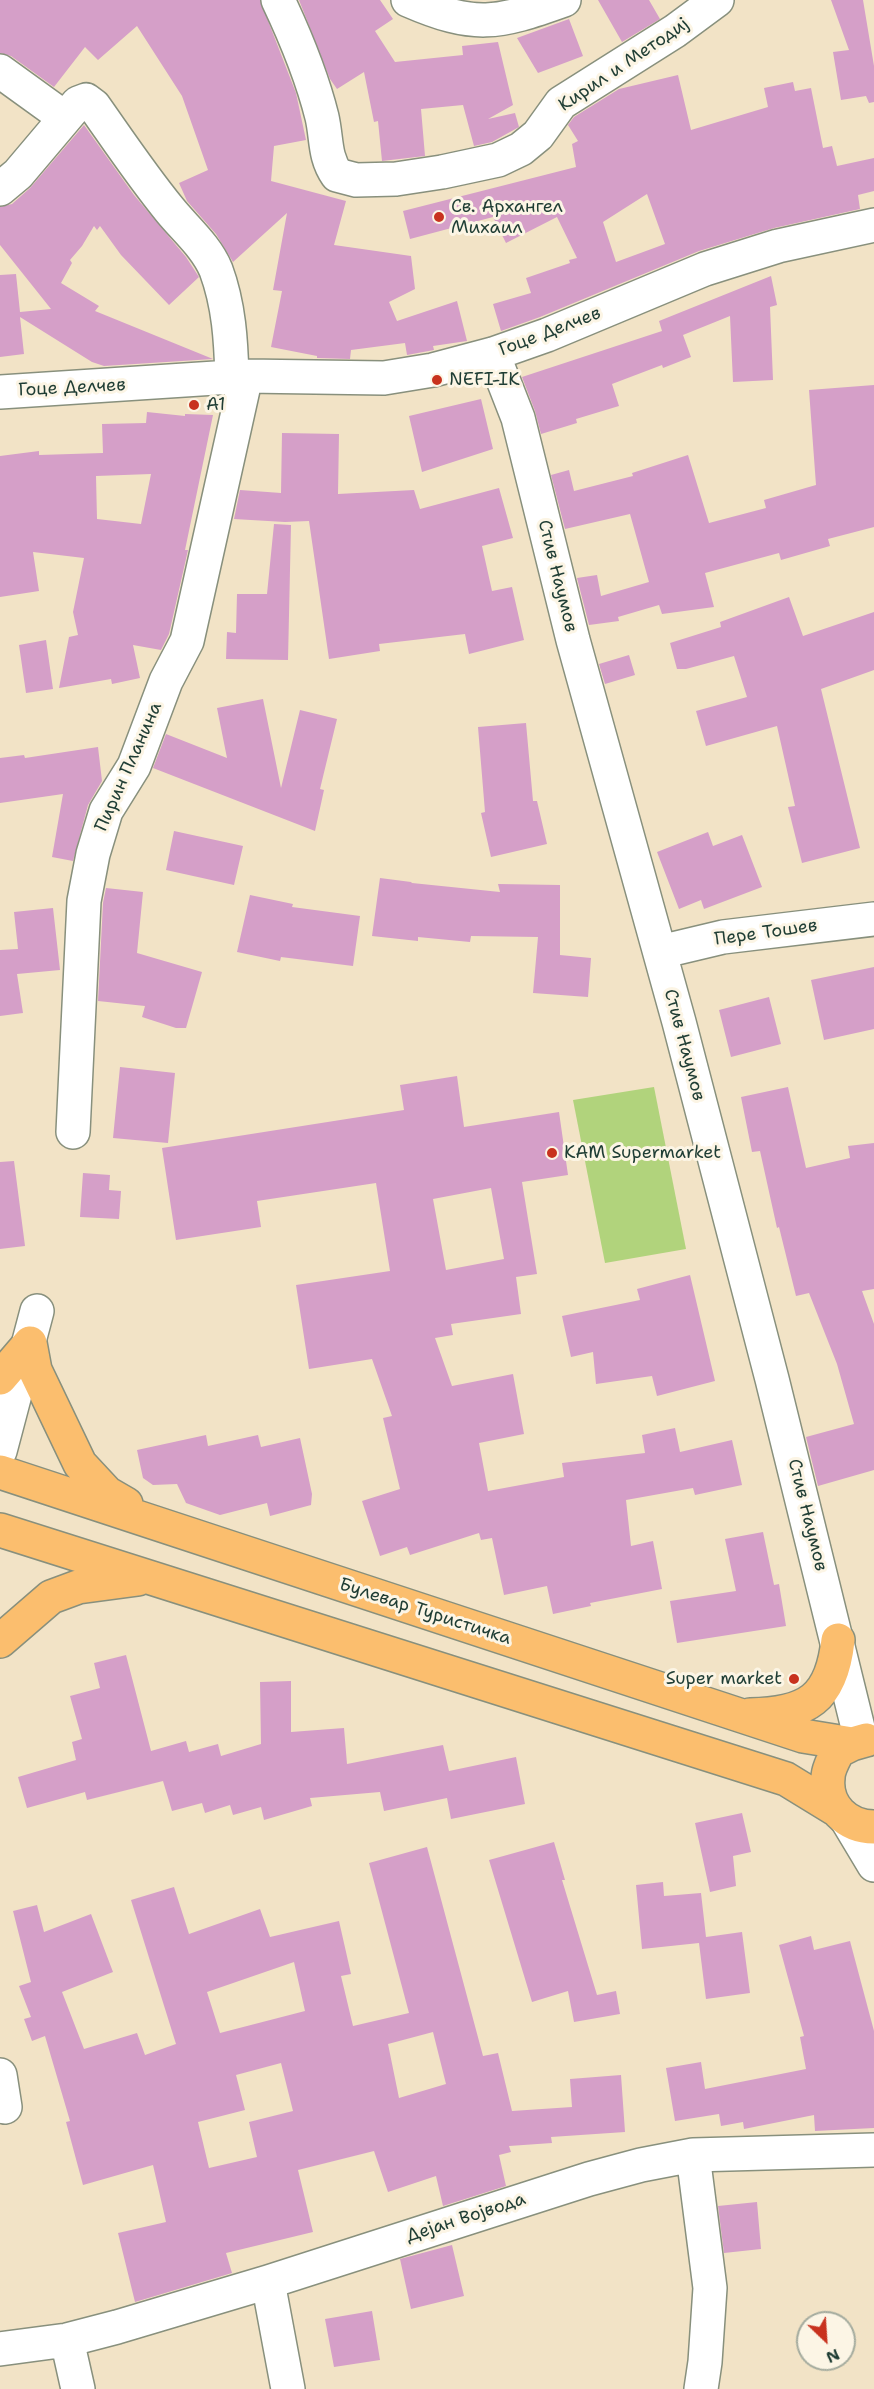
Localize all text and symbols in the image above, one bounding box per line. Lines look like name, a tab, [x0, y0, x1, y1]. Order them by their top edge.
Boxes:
street label: Кирил и Методиј	[555, 13, 693, 117]
place label: Св. Архангел Михаил	[451, 196, 563, 238]
marker: Св. Архангел Михаил	[432, 210, 446, 224]
street label: Гоце Делчев	[496, 303, 604, 361]
place label: NEFI-IK	[449, 369, 520, 391]
marker: NEFI-IK	[430, 373, 444, 387]
street label: Гоце Делчев	[18, 374, 126, 402]
place label: A1	[206, 394, 226, 416]
marker: A1	[187, 398, 201, 412]
street label: Стив Наумов	[533, 518, 581, 634]
street label: Пирин Планина	[91, 699, 167, 835]
street label: Пере Тошев	[713, 915, 819, 951]
street label: Стив Наумов	[659, 987, 709, 1103]
place label: KAM Supermarket	[564, 1142, 721, 1164]
marker: KAM Supermarket	[545, 1146, 559, 1160]
street label: Стив Наумов	[783, 1457, 831, 1573]
street label: Булевар Туристичка	[336, 1574, 514, 1650]
place label: Super market	[666, 1668, 782, 1690]
marker: Super market	[787, 1672, 801, 1686]
street label: Дејан Војвода	[404, 2189, 528, 2247]
north arrow	[796, 2311, 856, 2371]
text: N	[823, 2344, 843, 2368]

